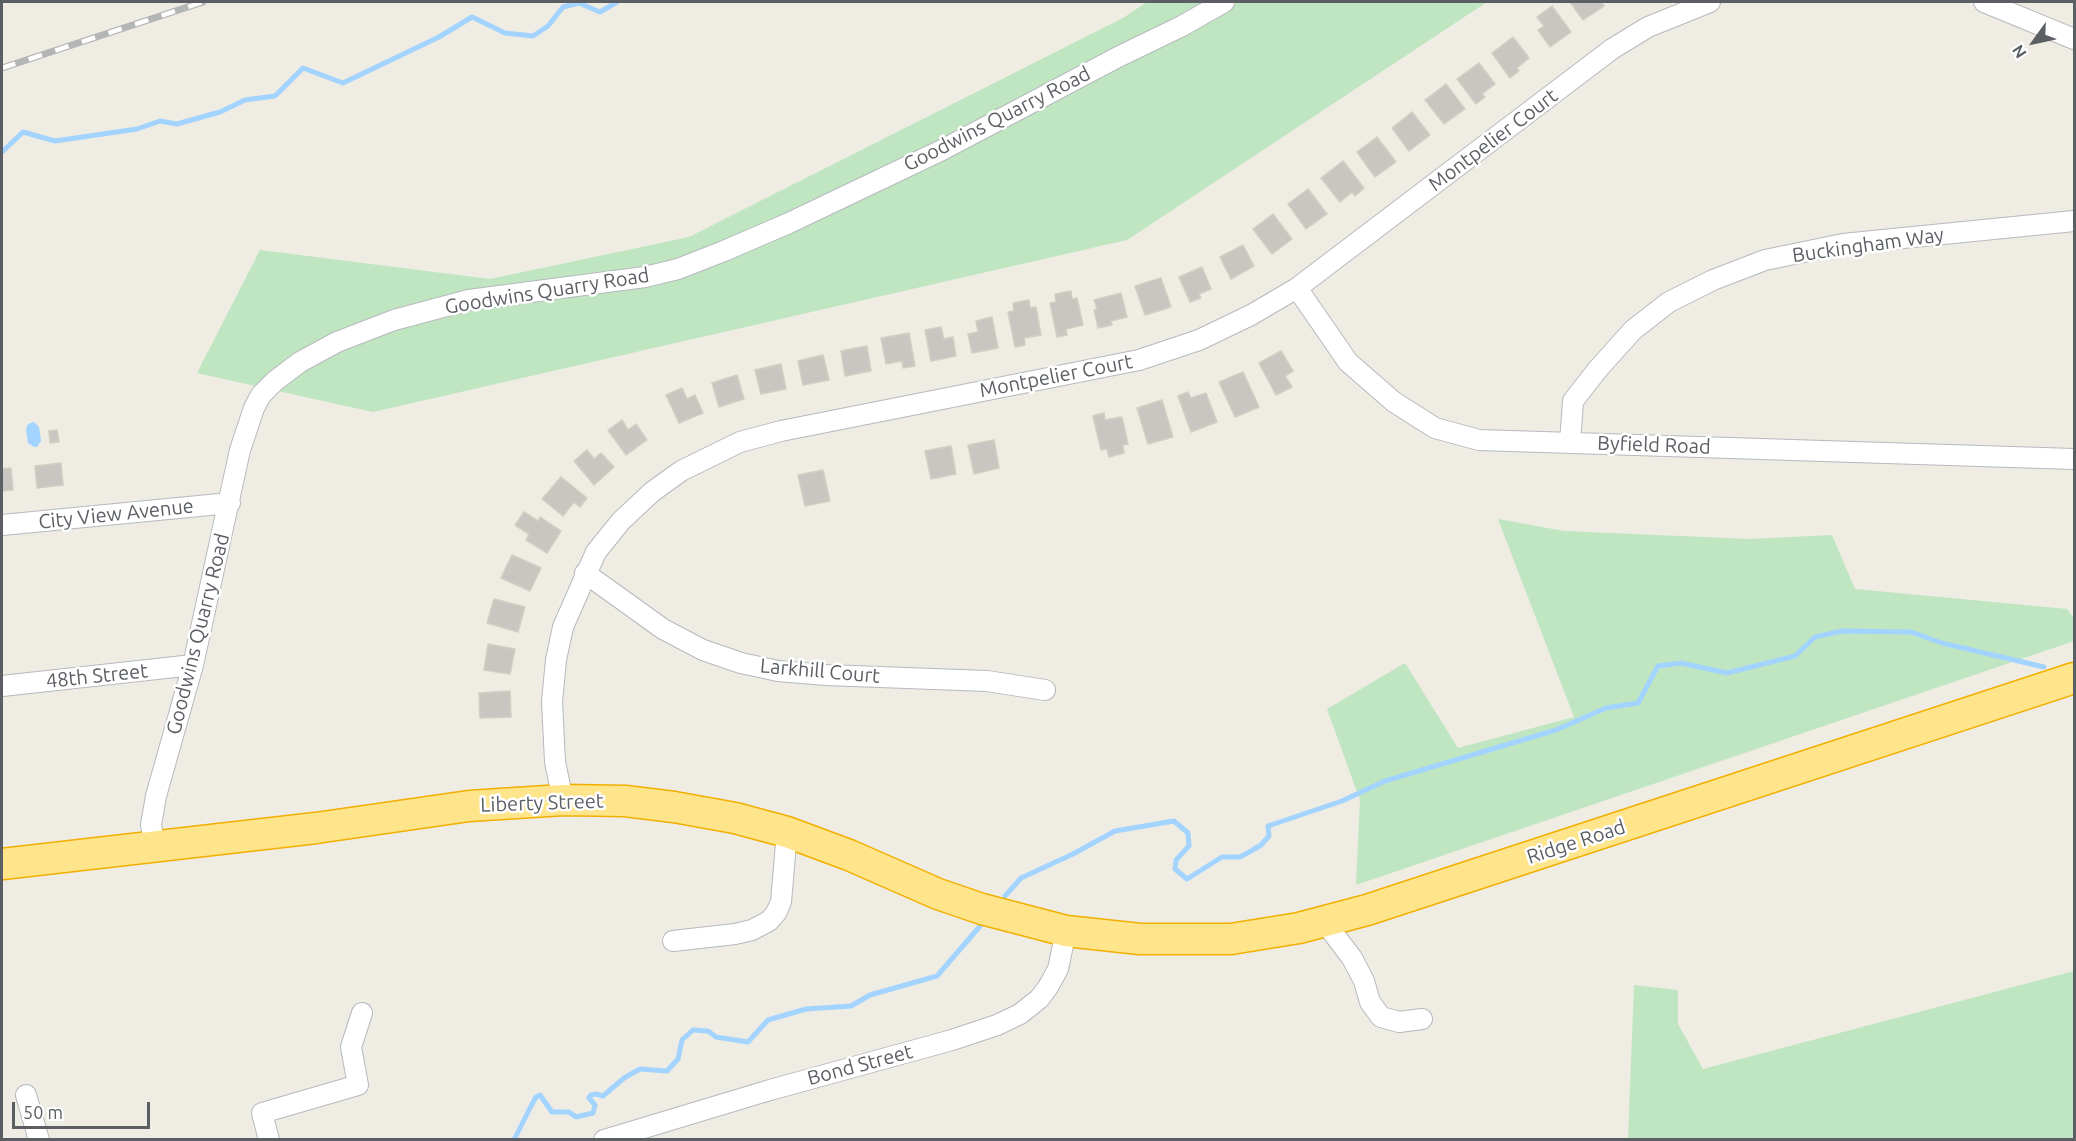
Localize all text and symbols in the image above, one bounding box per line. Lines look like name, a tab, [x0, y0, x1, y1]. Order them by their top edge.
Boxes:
north arrow	[2004, 12, 2064, 72]
text: N	[2008, 42, 2030, 62]
street label: Goodwins Quarry Road	[900, 61, 1094, 177]
street label: Montpelier Court	[1424, 84, 1562, 196]
street label: Buckingham Way	[1791, 222, 1945, 268]
street label: Goodwins Quarry Road	[443, 263, 651, 319]
street label: Montpelier Court	[978, 349, 1134, 403]
street label: Byfield Road	[1597, 431, 1711, 459]
street label: City View Avenue	[37, 494, 195, 534]
street label: Goodwins Quarry Road	[161, 531, 235, 737]
street label: Larkhill Court	[759, 654, 881, 688]
street label: 48th Street	[45, 659, 149, 693]
street label: Liberty Street	[480, 789, 604, 817]
street label: Ridge Road	[1524, 815, 1628, 869]
street label: Bond Street	[805, 1039, 915, 1091]
scale bar	[15, 1090, 153, 1128]
text: 50 m	[23, 1102, 63, 1122]

